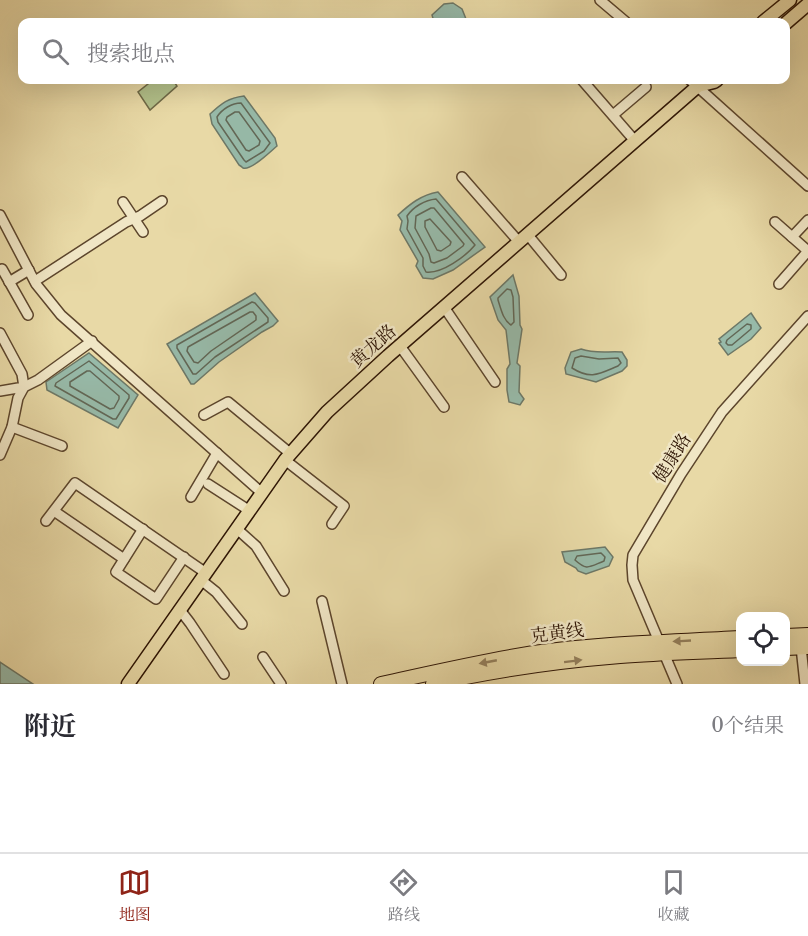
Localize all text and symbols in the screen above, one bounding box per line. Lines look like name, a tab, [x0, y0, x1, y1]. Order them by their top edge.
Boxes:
search box	[18, 18, 790, 84]
icon: search	[39, 35, 72, 68]
text: 搜索地点	[87, 40, 175, 67]
street label: 黄龙路	[346, 320, 400, 372]
street label: 健康路	[648, 429, 696, 487]
map controls	[736, 612, 790, 666]
button: locate	[736, 612, 790, 666]
street label: 克黄线	[529, 619, 585, 647]
one-way arrow	[673, 637, 692, 646]
one-way arrow	[564, 656, 583, 666]
one-way arrow	[479, 658, 498, 667]
text: 附近	[24, 710, 76, 742]
text: 0个结果	[711, 713, 784, 737]
tab: 地图	[118, 866, 151, 925]
tab: 路线	[387, 866, 420, 925]
tab: 收藏	[657, 866, 690, 925]

